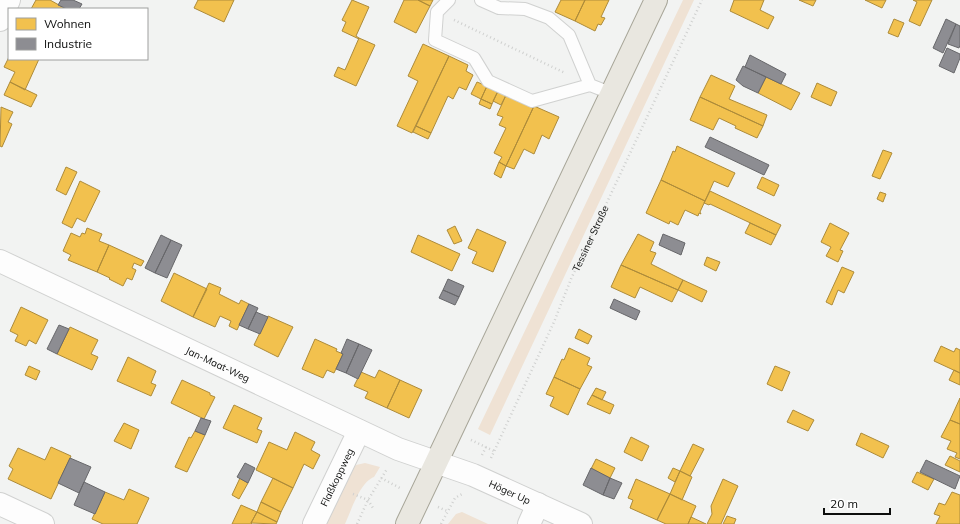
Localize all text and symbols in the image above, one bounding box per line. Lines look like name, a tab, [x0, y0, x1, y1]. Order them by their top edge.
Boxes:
legend	[8, 8, 148, 60]
text: Wohnen	[44, 16, 91, 31]
text: Industrie	[44, 36, 92, 51]
street label: Tessiner Straße	[569, 203, 611, 274]
street label: Jan-Maat-Weg	[184, 343, 252, 385]
street label: Flaßkoppweg	[317, 446, 356, 508]
street label: Höger Up	[487, 477, 533, 507]
scale bar	[824, 490, 890, 516]
text: 20 m	[830, 496, 858, 511]

